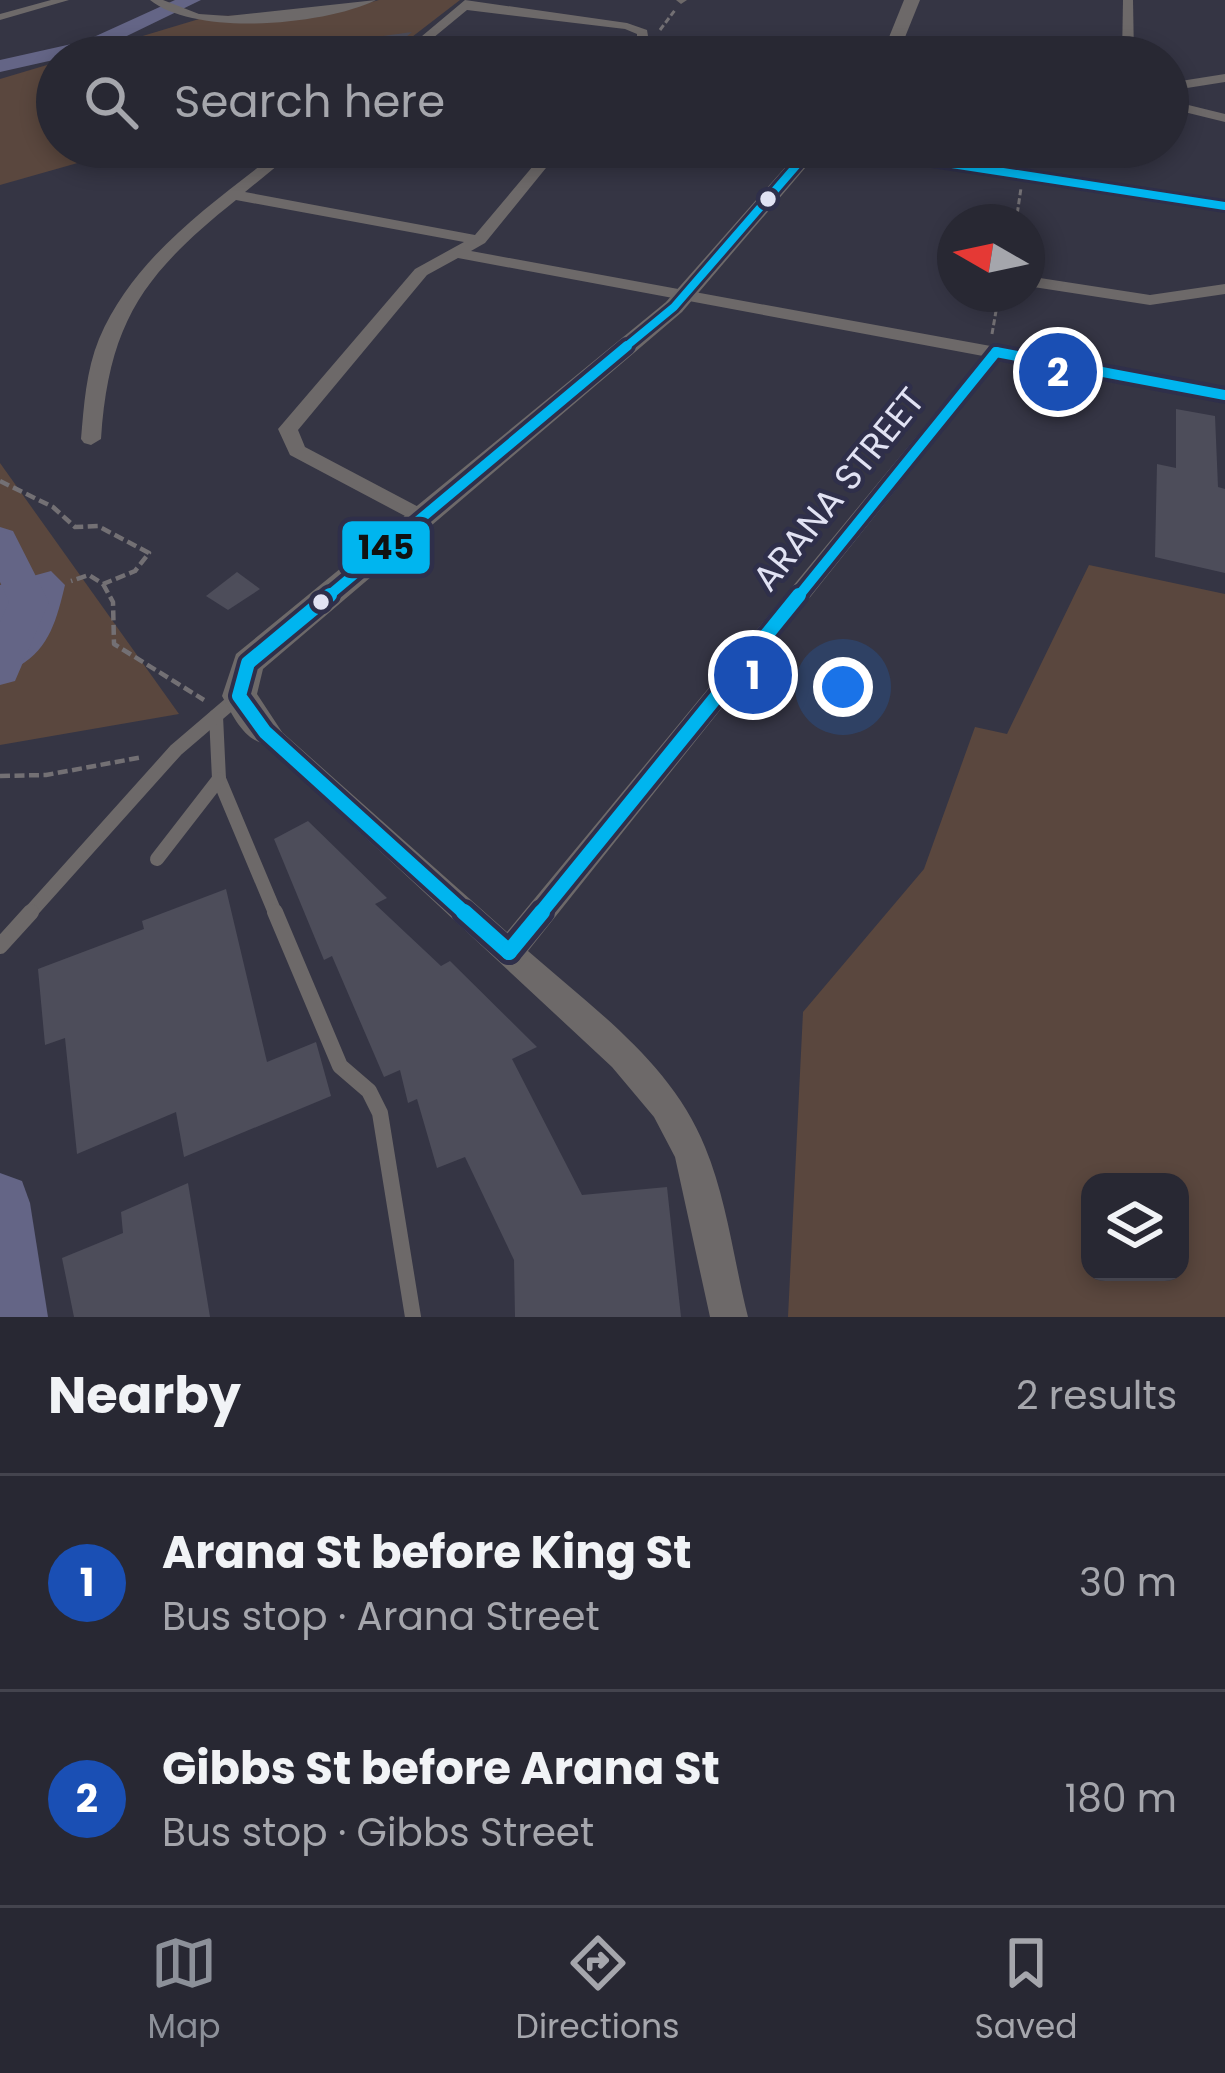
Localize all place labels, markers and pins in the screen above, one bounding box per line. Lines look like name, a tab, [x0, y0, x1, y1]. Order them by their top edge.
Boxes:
unlabelled marker	[757, 188, 779, 210]
pin: 2	[1019, 327, 1097, 417]
unlabelled marker	[310, 591, 332, 613]
pin: 1	[714, 630, 792, 720]

